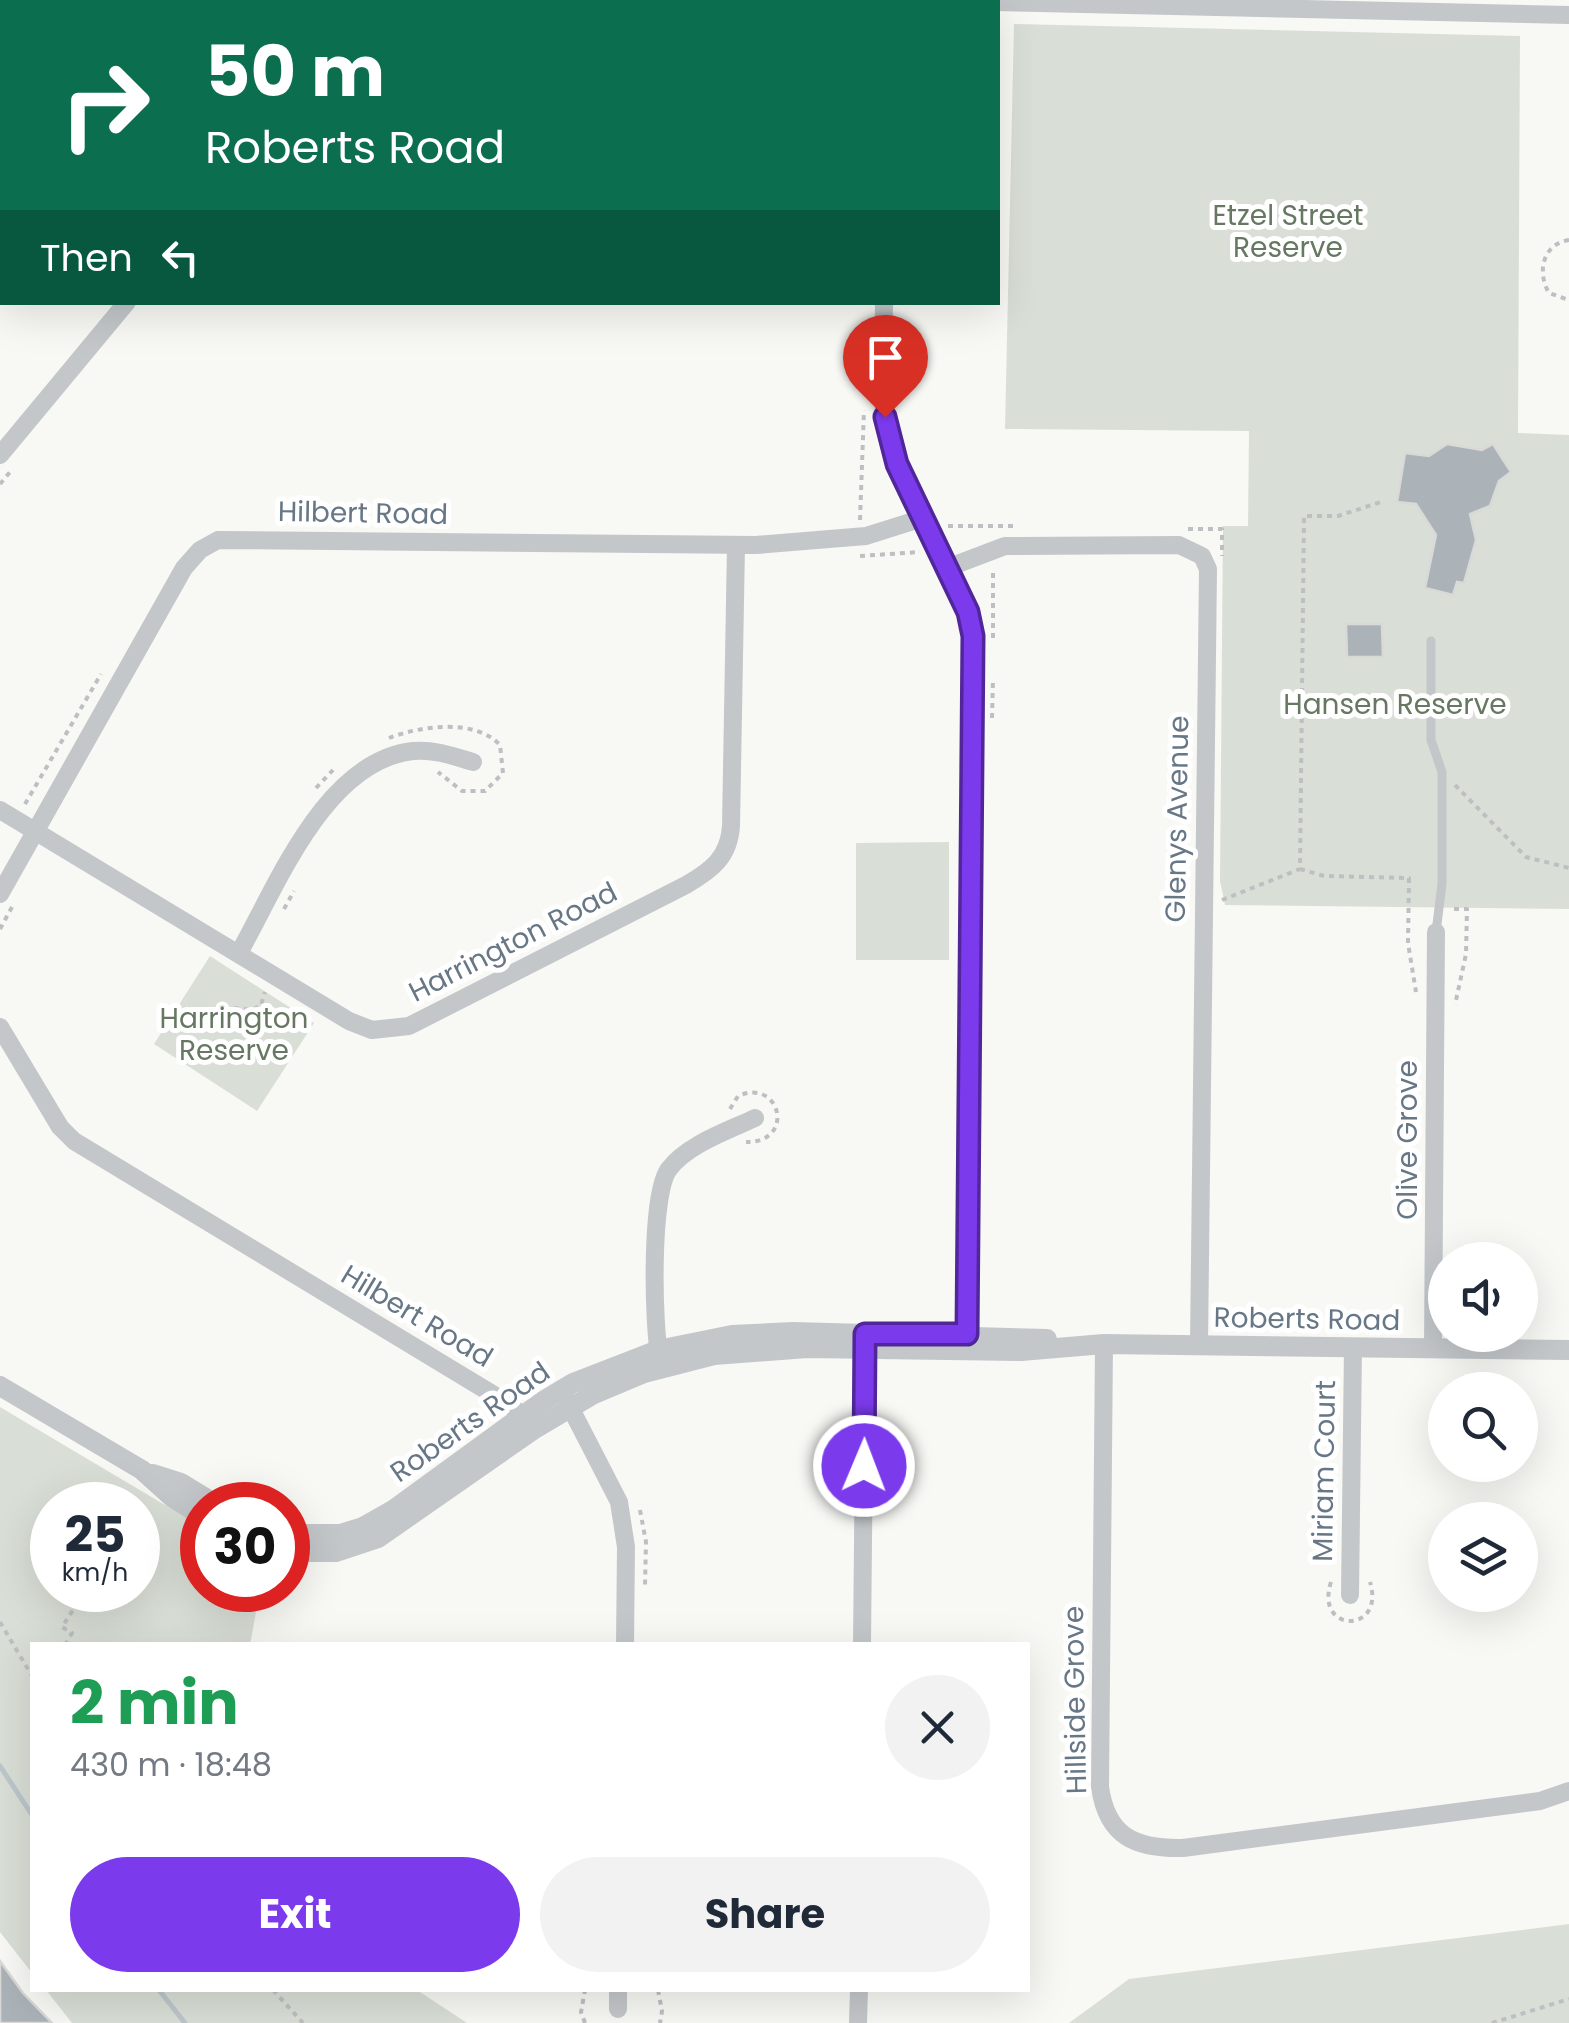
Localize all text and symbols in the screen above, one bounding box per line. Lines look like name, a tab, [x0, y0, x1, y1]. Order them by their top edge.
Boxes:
text: 50 m	[205, 22, 385, 121]
icon: right	[40, 40, 170, 170]
text: Roberts Road	[205, 116, 505, 179]
park label: Etzel Street Reserve	[1212, 196, 1364, 267]
icon: left	[153, 230, 208, 285]
text: Then	[40, 231, 133, 284]
pin	[843, 315, 928, 418]
icon: arrive	[858, 330, 913, 385]
street label: Hilbert Road	[277, 492, 449, 534]
park label: Hansen Reserve	[1283, 685, 1507, 724]
street label: Glenys Avenue	[1156, 715, 1198, 923]
street label: Harrington Road	[402, 873, 624, 1011]
park label: Harrington Reserve	[160, 999, 308, 1070]
street label: Olive Grove	[1388, 1060, 1427, 1220]
map controls	[1428, 1242, 1538, 1612]
button: sound	[1428, 1242, 1538, 1352]
street label: Hilbert Road	[334, 1255, 500, 1377]
street label: Roberts Road	[1213, 1298, 1401, 1340]
street label: Roberts Road	[382, 1352, 558, 1492]
button: search	[1428, 1372, 1538, 1482]
street label: Miriam Court	[1303, 1380, 1345, 1562]
position arrow	[812, 1414, 916, 1518]
speed limit sign: 30	[180, 1482, 310, 1612]
text: 25	[64, 1499, 126, 1570]
button: layers	[1428, 1502, 1538, 1612]
text: km/h	[62, 1555, 128, 1590]
street label: Hillside Grove	[1054, 1605, 1096, 1795]
text: 2 min	[70, 1661, 239, 1745]
button: close	[885, 1675, 990, 1780]
text: 430 m · 18:48	[70, 1742, 272, 1787]
button: Exit	[70, 1857, 520, 1972]
button: Share	[540, 1857, 990, 1972]

